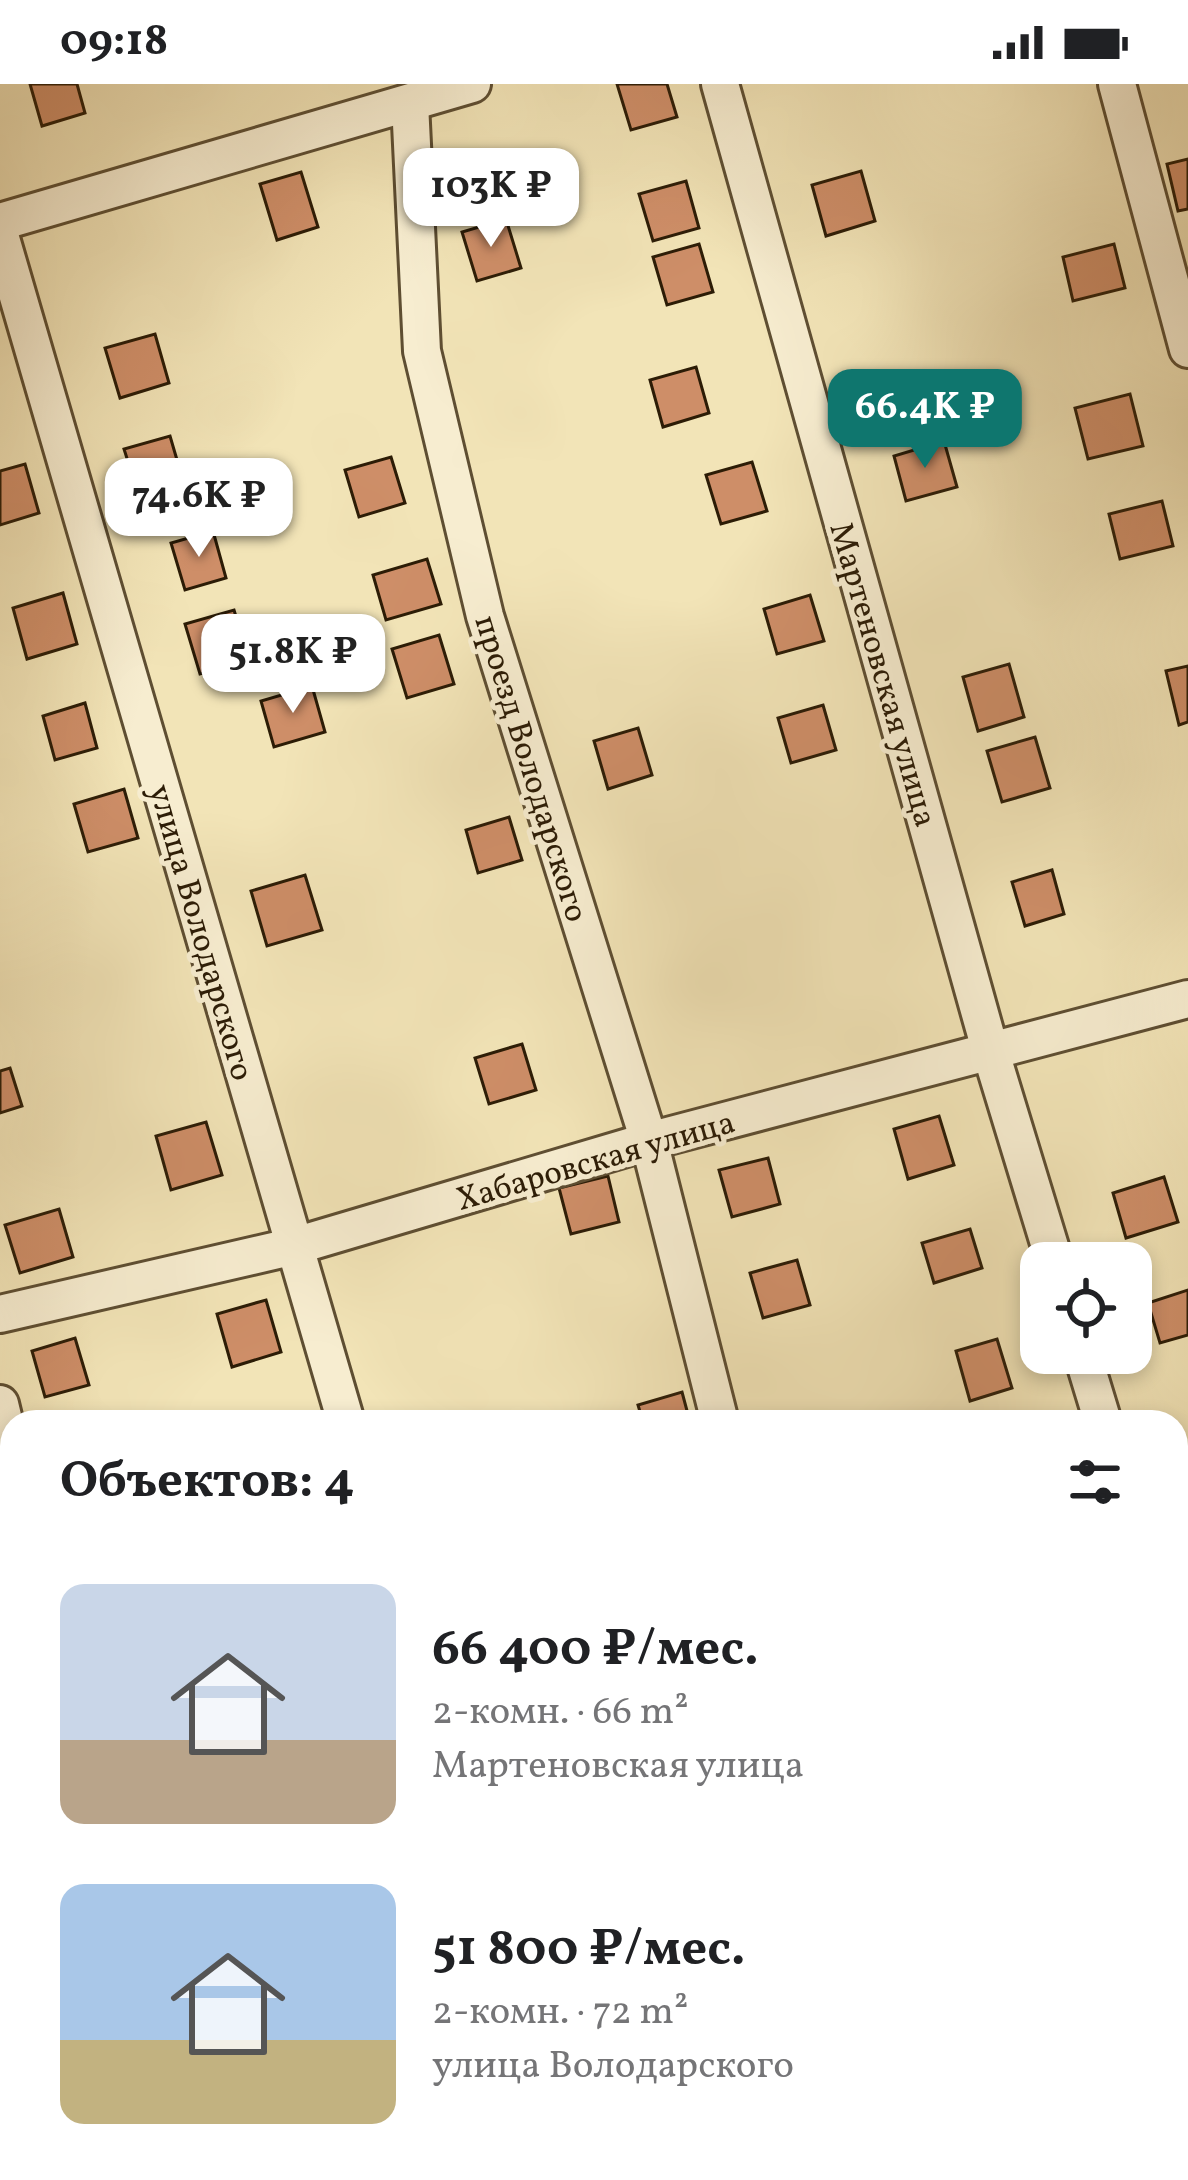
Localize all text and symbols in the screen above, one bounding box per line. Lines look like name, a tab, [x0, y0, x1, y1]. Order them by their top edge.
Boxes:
text: 09:18	[60, 11, 168, 74]
pin: 103K ₽	[393, 148, 589, 250]
text: 103K ₽	[430, 160, 552, 214]
pin: 66.4K ₽	[814, 369, 1036, 471]
text: 66.4K ₽	[855, 381, 995, 435]
pin: 74.6K ₽	[88, 458, 310, 560]
text: 74.6K ₽	[132, 470, 266, 524]
street label: Мартеновская улица	[816, 517, 947, 833]
street label: проезд Володарского	[461, 610, 598, 928]
pin: 51.8K ₽	[182, 614, 404, 716]
text: 51.8K ₽	[228, 626, 358, 680]
street label: улица Володарского	[135, 780, 263, 1087]
street label: Хабаровская улица	[451, 1101, 741, 1225]
map controls	[1020, 1242, 1152, 1374]
button: locate	[1020, 1242, 1152, 1374]
text: Объектов: 4	[60, 1447, 355, 1518]
icon: filters	[1062, 1449, 1128, 1515]
text: 66 400 ₽/мес.	[432, 1615, 759, 1686]
icon: home	[156, 1632, 300, 1776]
text: 2-комн. · 66 m²	[432, 1686, 689, 1740]
text: Мартеновская улица	[432, 1740, 804, 1794]
text: 51 800 ₽/мес.	[432, 1915, 746, 1986]
icon: home	[156, 1932, 300, 2076]
text: 2-комн. · 72 m²	[432, 1986, 688, 2040]
text: улица Володарского	[432, 2040, 794, 2094]

